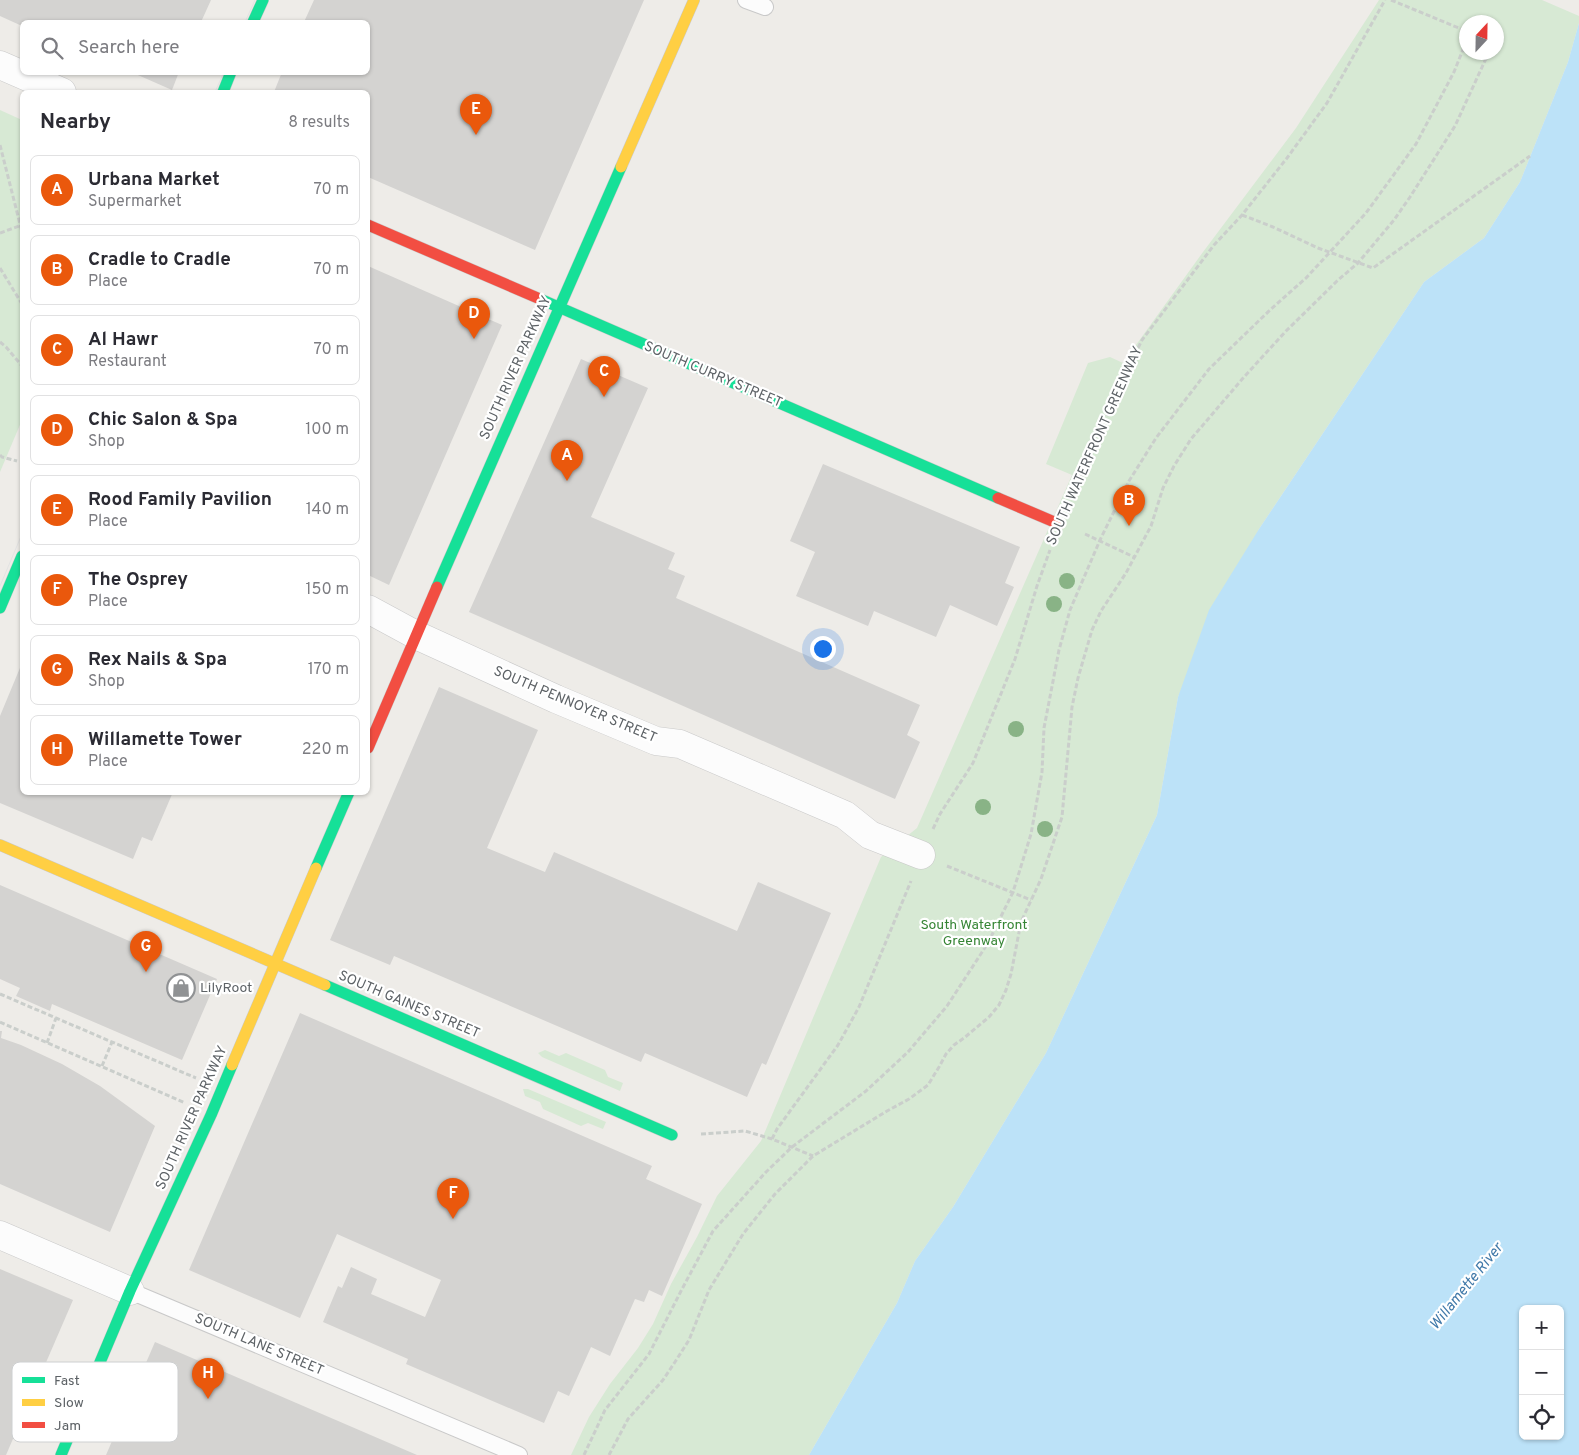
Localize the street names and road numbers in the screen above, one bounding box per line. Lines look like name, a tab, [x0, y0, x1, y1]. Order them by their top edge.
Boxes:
street label: SOUTH RIVER PARKWAY	[477, 293, 555, 443]
street label: SOUTH CURRY STREET	[641, 338, 785, 412]
street label: SOUTH WATERFRONT GREENWAY	[1043, 344, 1147, 548]
street label: SOUTH PENNOYER STREET	[491, 663, 659, 747]
street label: SOUTH GAINES STREET	[336, 967, 482, 1043]
street label: SOUTH RIVER PARKWAY	[153, 1043, 231, 1193]
street label: SOUTH LANE STREET	[192, 1310, 326, 1380]

